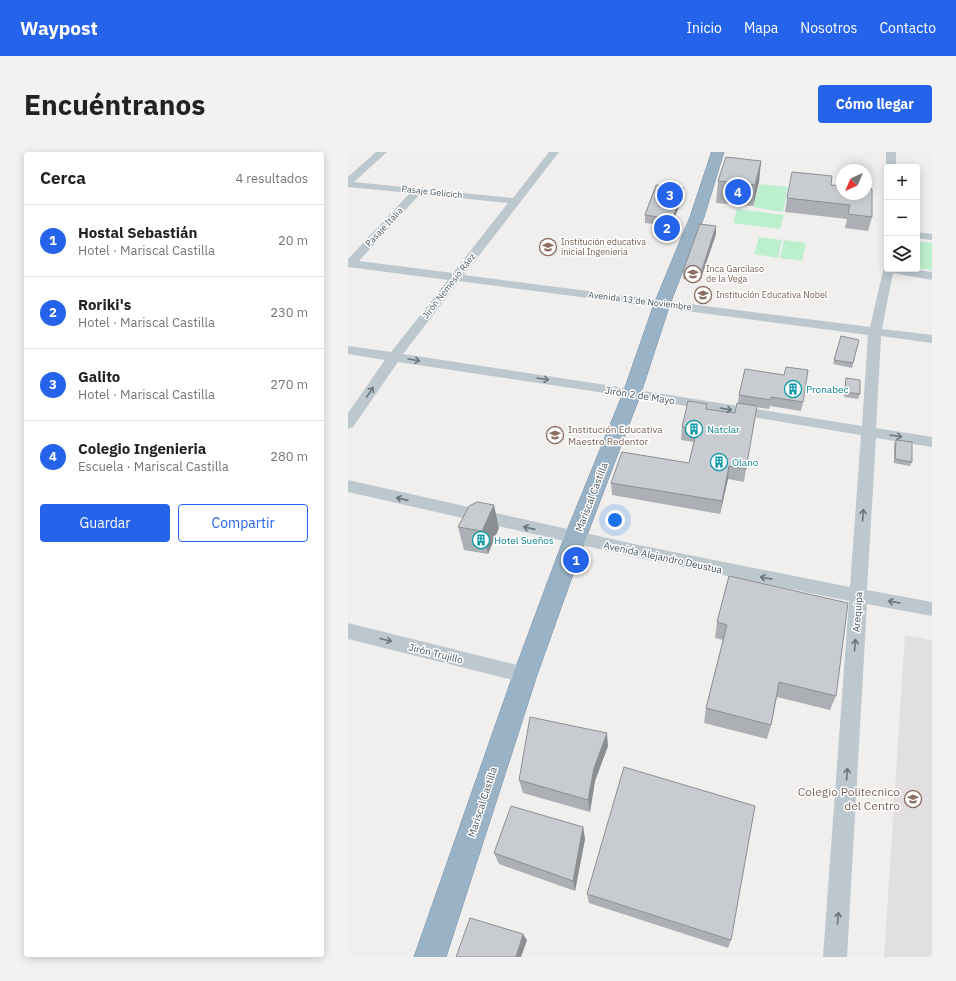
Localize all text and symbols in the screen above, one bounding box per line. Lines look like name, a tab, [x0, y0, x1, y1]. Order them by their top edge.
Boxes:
text: Waypost	[20, 16, 98, 40]
text: Inicio	[686, 19, 722, 37]
text: Mapa	[744, 19, 778, 37]
text: Nosotros	[800, 19, 857, 37]
text: Contacto	[879, 19, 936, 37]
button: Cómo llegar	[818, 85, 932, 123]
text: Encuéntranos	[24, 86, 205, 123]
north arrow	[836, 164, 872, 200]
map controls	[884, 164, 920, 272]
button: +	[884, 164, 920, 200]
text: Cerca	[40, 167, 86, 189]
text: 4 resultados	[235, 170, 308, 187]
pin: 4	[725, 177, 751, 207]
pin: 3	[657, 180, 683, 210]
street label: Pasaje Gelicich	[401, 183, 463, 200]
button: −	[884, 200, 920, 236]
street label: Pasaje Italia	[363, 205, 405, 249]
pin: 2	[654, 213, 680, 243]
text: Hostal Sebastián	[78, 223, 198, 242]
text: 1	[49, 232, 57, 249]
text: 20 m	[278, 232, 308, 249]
place label: Institución educativa inicial Ingenieria	[561, 236, 646, 257]
button: layers	[884, 236, 920, 272]
school or university icon: Institución educativa inicial Ingenieria	[538, 237, 558, 257]
text: Hotel · Mariscal Castilla	[78, 242, 215, 259]
street label: Jirón Nemesio Ráez	[420, 251, 478, 321]
place label: Inca Garcilaso de la Vega	[706, 263, 764, 284]
school or university icon: Inca Garcilaso de la Vega	[683, 264, 703, 284]
school or university icon: Institución Educativa Nobel	[693, 285, 713, 305]
street label: Avenida 13 de Noviembre	[588, 289, 692, 312]
place label: Institución Educativa Nobel	[716, 289, 828, 300]
text: Roriki's	[78, 295, 131, 314]
text: 2	[49, 304, 57, 321]
text: 230 m	[270, 304, 308, 321]
text: Hotel · Mariscal Castilla	[78, 314, 215, 331]
one-way arrow	[407, 356, 420, 364]
text: Galito	[78, 367, 120, 386]
text: 3	[49, 376, 57, 393]
text: 270 m	[270, 376, 308, 393]
one-way arrow	[536, 376, 549, 384]
building icon: Pronabec	[783, 379, 803, 399]
place label: Pronabec	[806, 383, 849, 396]
street label: Jirón 2 de Mayo	[604, 384, 676, 408]
text: Hotel · Mariscal Castilla	[78, 386, 215, 403]
one-way arrow	[366, 387, 374, 398]
one-way arrow	[719, 405, 732, 413]
building icon: Natclar	[684, 419, 704, 439]
place label: Institución Educativa Maestro Redentor	[568, 423, 663, 448]
place label: Natclar	[707, 423, 740, 436]
school or university icon: Institución Educativa Maestro Redentor	[545, 425, 565, 445]
one-way arrow	[889, 433, 902, 441]
text: Colegio Ingenieria	[78, 439, 206, 458]
text: 4	[49, 448, 57, 465]
text: 280 m	[270, 448, 308, 465]
building icon: Olano	[709, 452, 729, 472]
place label: Olano	[732, 456, 759, 469]
text: Escuela · Mariscal Castilla	[78, 458, 229, 475]
street label: Mariscal Castilla	[572, 460, 611, 534]
one-way arrow	[396, 494, 409, 502]
button: Guardar	[40, 504, 170, 542]
button: Compartir	[178, 504, 308, 542]
one-way arrow	[860, 509, 867, 522]
your location	[605, 510, 625, 530]
one-way arrow	[523, 524, 536, 531]
building icon: Hotel Sueños	[471, 530, 491, 550]
place label: Hotel Sueños	[494, 534, 554, 547]
street label: Avenida Alejandro Deustua	[602, 539, 724, 577]
pin: 1	[563, 545, 589, 575]
one-way arrow	[760, 574, 773, 582]
street label: Arequipa	[850, 591, 865, 633]
one-way arrow	[888, 598, 901, 606]
one-way arrow	[379, 637, 392, 644]
one-way arrow	[851, 639, 858, 652]
street label: Jirón Trujillo	[407, 640, 465, 667]
street label: Mariscal Castilla	[465, 765, 500, 839]
one-way arrow	[843, 768, 850, 781]
place label: Colegio Politecnico del Centro	[798, 784, 900, 813]
school or university icon: Colegio Politecnico del Centro	[903, 789, 923, 809]
one-way arrow	[834, 912, 841, 925]

